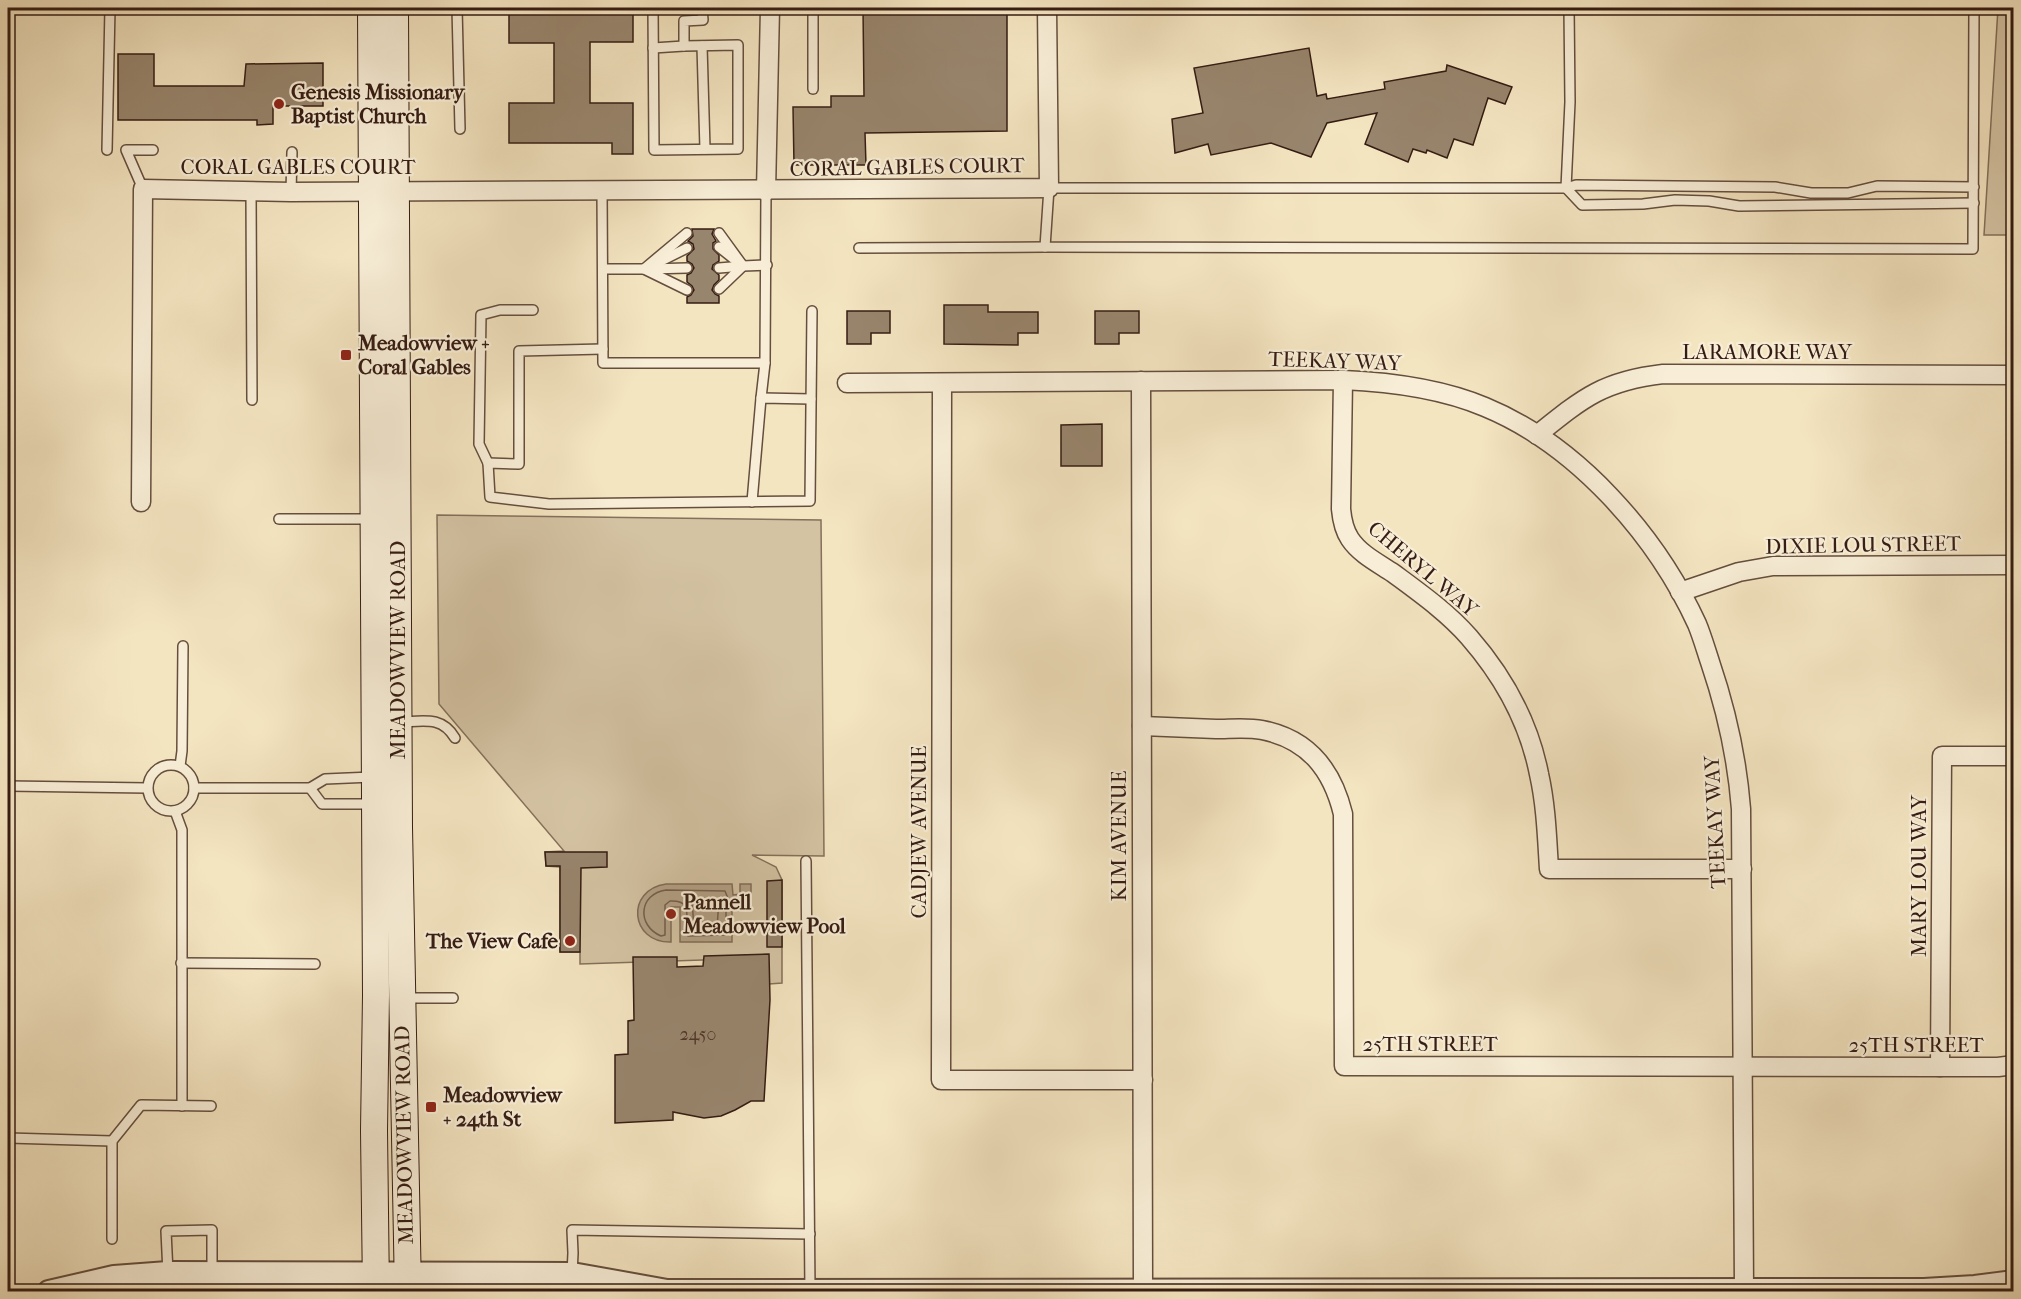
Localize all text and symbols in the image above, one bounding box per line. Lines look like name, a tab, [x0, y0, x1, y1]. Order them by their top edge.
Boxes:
place label: Genesis Missionary Baptist Church	[291, 80, 466, 128]
marker: Genesis Missionary Baptist Church	[272, 97, 286, 111]
street label: CORAL GABLES COURT	[789, 153, 1025, 181]
street label: CORAL GABLES COURT	[181, 155, 416, 179]
place label: Meadowview + Coral Gables	[357, 331, 490, 379]
street label: LARAMORE WAY	[1682, 340, 1853, 364]
street label: TEEKAY WAY	[1268, 347, 1403, 375]
marker: Meadowview + Coral Gables	[339, 348, 353, 362]
street label: CHERYL WAY	[1363, 516, 1483, 622]
street label: DIXIE LOU STREET	[1765, 531, 1962, 559]
street label: MEADOWVIEW ROAD	[386, 541, 410, 759]
street label: CADJEW AVENUE	[907, 745, 931, 919]
street label: TEEKAY WAY	[1699, 754, 1730, 889]
street label: KIM AVENUE	[1107, 770, 1131, 902]
street label: MARY LOU WAY	[1907, 794, 1931, 957]
place label: Pannell Meadowview Pool	[682, 890, 846, 938]
marker: Pannell Meadowview Pool	[664, 907, 678, 921]
place label: The View Cafe	[425, 929, 559, 953]
marker: The View Cafe	[563, 934, 577, 948]
house number: 2450	[679, 1024, 717, 1045]
street label: MEADOWVIEW ROAD	[390, 1025, 418, 1245]
street label: 25TH STREET	[1362, 1032, 1498, 1056]
street label: 25TH STREET	[1848, 1033, 1984, 1057]
place label: Meadowview + 24th St	[442, 1083, 563, 1132]
marker: Meadowview + 24th St	[424, 1100, 438, 1114]

